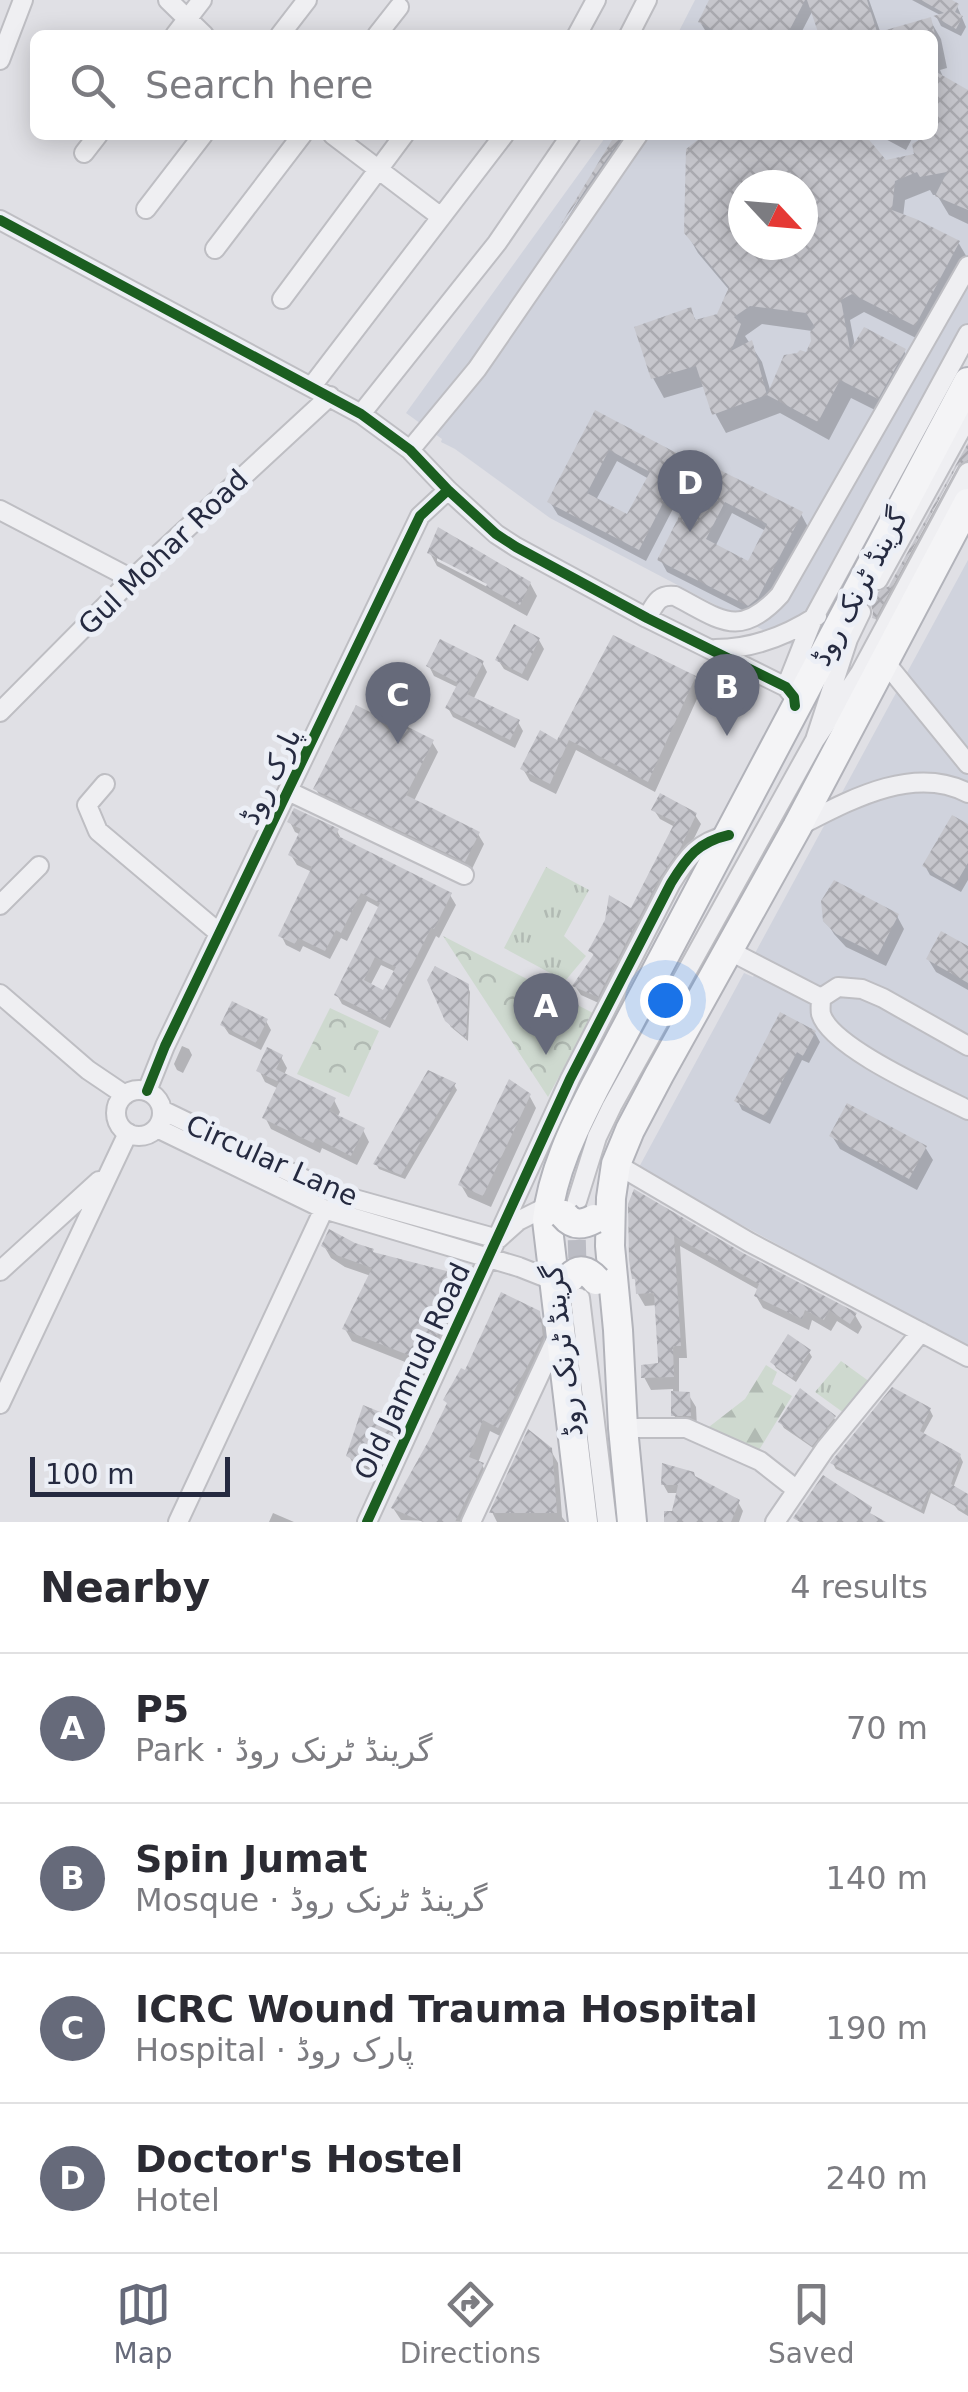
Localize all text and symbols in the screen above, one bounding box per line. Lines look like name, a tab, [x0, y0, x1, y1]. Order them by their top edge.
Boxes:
search box	[30, 30, 938, 140]
icon: search	[65, 58, 120, 113]
text: Search here	[145, 63, 373, 107]
north arrow	[728, 170, 818, 260]
pin: D	[658, 450, 722, 532]
street label: Gul Mohar Road	[72, 463, 255, 642]
street label: گرینڈ ٹرنک روڈ	[804, 502, 915, 671]
pin: B	[694, 654, 760, 736]
pin: C	[366, 662, 430, 744]
street label: پارک روڈ	[233, 723, 308, 830]
pin: A	[514, 972, 578, 1055]
your location	[640, 975, 691, 1026]
street label: Circular Lane	[181, 1108, 363, 1213]
street label: Old Jamrud Road	[348, 1258, 477, 1485]
street label: گرینڈ ٹرنک روڈ	[535, 1262, 589, 1439]
scale bar	[30, 1452, 230, 1496]
text: 100 m	[45, 1458, 135, 1491]
text: Nearby	[40, 1563, 210, 1612]
text: 4 results	[790, 1568, 928, 1606]
text: P5	[135, 1687, 189, 1731]
text: A	[60, 1709, 85, 1747]
text: 70 m	[846, 1709, 928, 1747]
text: Park · گرینڈ ٹرنک روڈ	[135, 1731, 433, 1769]
text: Spin Jumat	[135, 1837, 367, 1881]
text: B	[60, 1859, 85, 1897]
text: 140 m	[826, 1859, 928, 1897]
text: Mosque · گرینڈ ٹرنک روڈ	[135, 1881, 488, 1919]
text: ICRC Wound Trauma Hospital	[135, 1987, 758, 2031]
text: C	[61, 2009, 84, 2047]
text: 190 m	[826, 2009, 928, 2047]
text: Hospital · پارک روڈ	[135, 2031, 414, 2069]
text: Doctor's Hostel	[135, 2137, 463, 2181]
text: D	[59, 2159, 86, 2197]
text: 240 m	[826, 2159, 928, 2197]
text: Hotel	[135, 2181, 220, 2219]
tab: Map	[114, 2277, 173, 2370]
tab: Directions	[400, 2277, 541, 2370]
tab: Saved	[768, 2277, 854, 2370]

